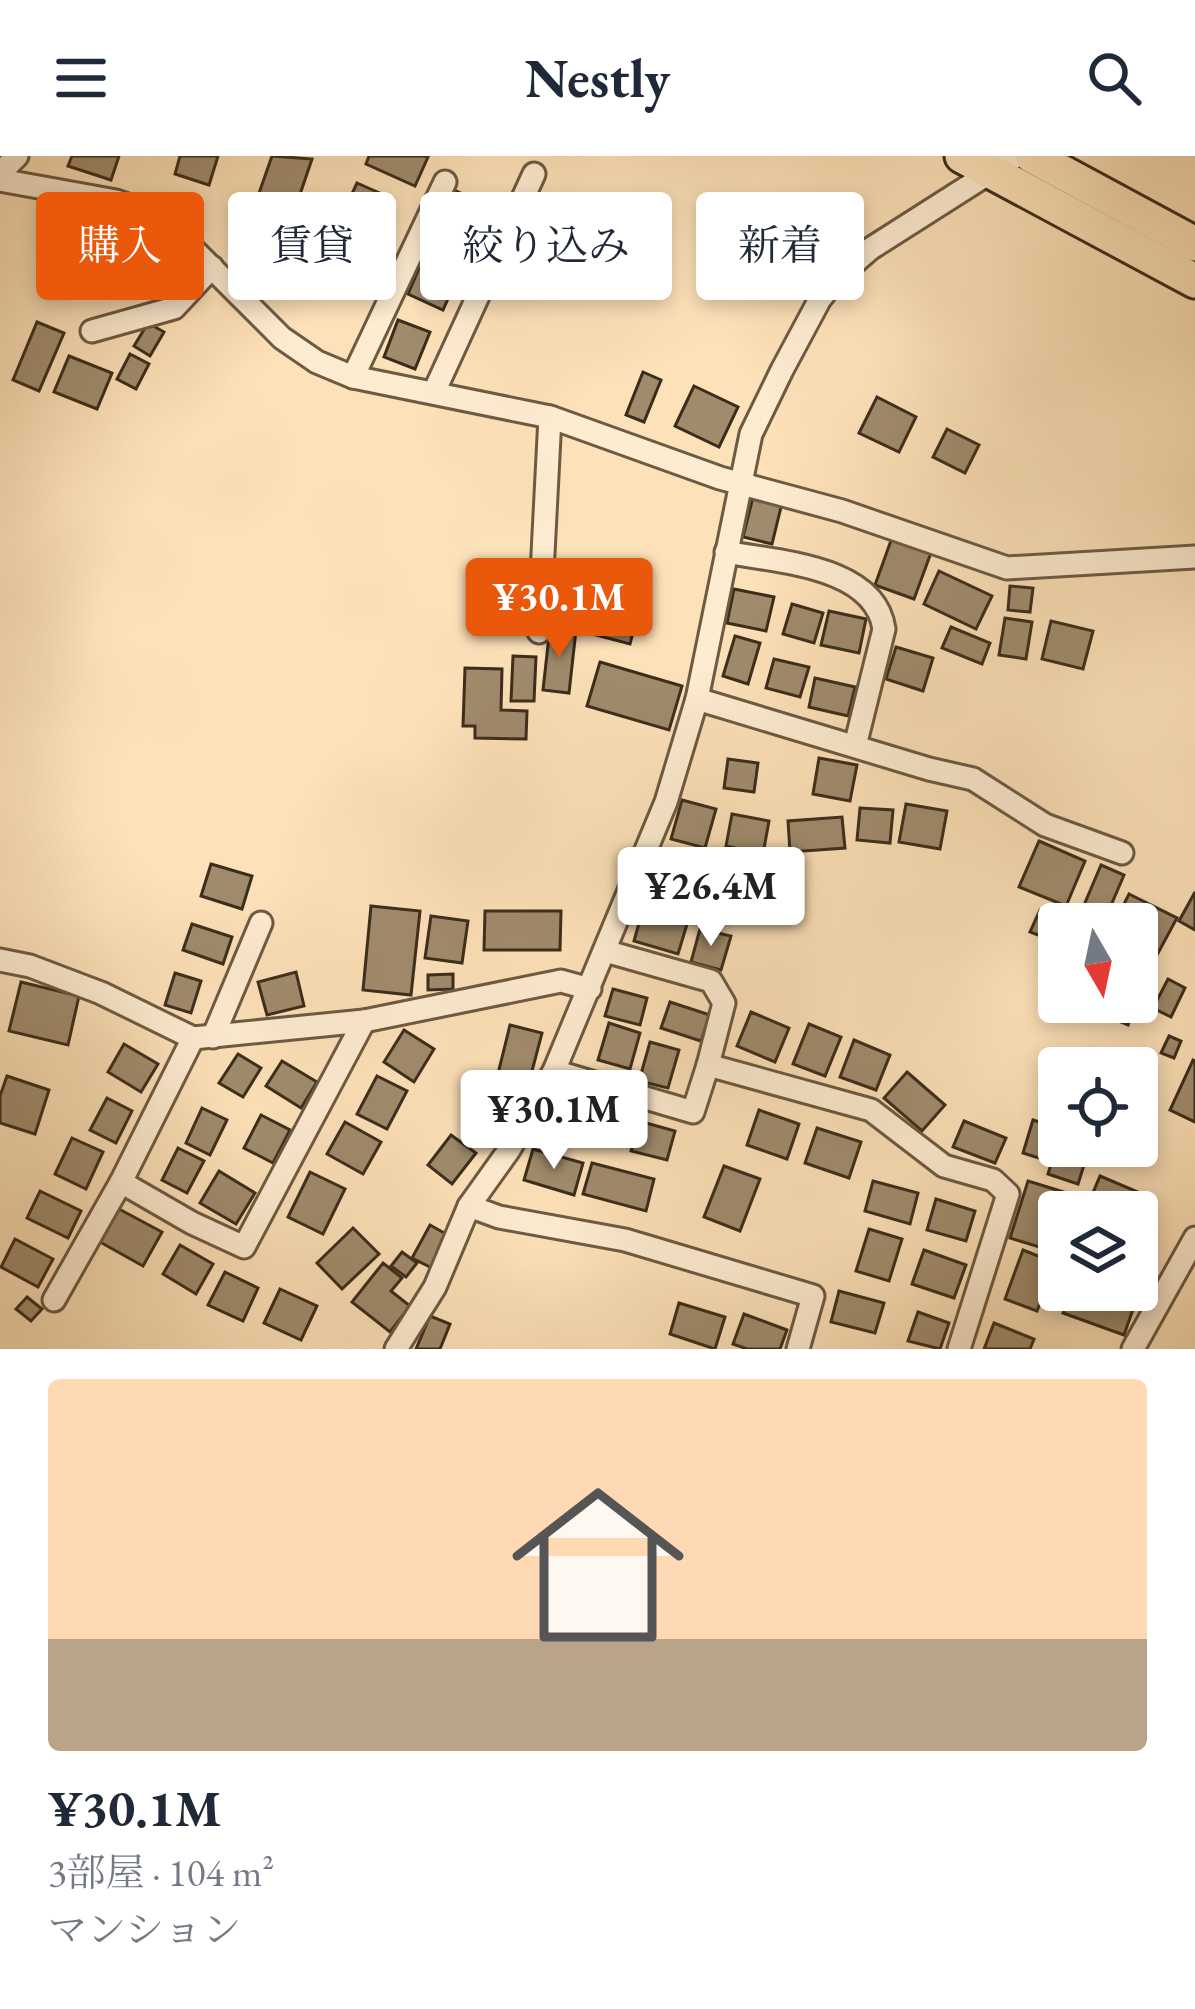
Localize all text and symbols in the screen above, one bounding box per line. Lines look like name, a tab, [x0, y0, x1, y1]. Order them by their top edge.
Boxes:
text: Nestly	[525, 43, 670, 113]
icon: menu	[48, 45, 114, 111]
icon: search	[1081, 45, 1147, 111]
chip: 購入	[36, 192, 204, 300]
chip: 賃貸	[228, 192, 396, 300]
chip: 絞り込み	[420, 192, 672, 300]
chip: 新着	[696, 192, 864, 300]
pin: ¥30.1M	[461, 558, 657, 660]
text: ¥30.1M	[493, 571, 625, 622]
pin: ¥26.4M	[613, 847, 809, 949]
text: ¥26.4M	[645, 860, 777, 911]
north arrow	[1038, 903, 1158, 1023]
map controls	[1038, 903, 1158, 1311]
button: locate	[1038, 1047, 1158, 1167]
pin: ¥30.1M	[456, 1070, 652, 1172]
text: ¥30.1M	[488, 1083, 620, 1134]
button: layers	[1038, 1191, 1158, 1311]
icon: home	[490, 1457, 706, 1673]
text: ¥30.1M	[48, 1775, 222, 1841]
text: 3部屋 · 104 m²	[48, 1847, 274, 1898]
text: マンション	[48, 1904, 241, 1955]

